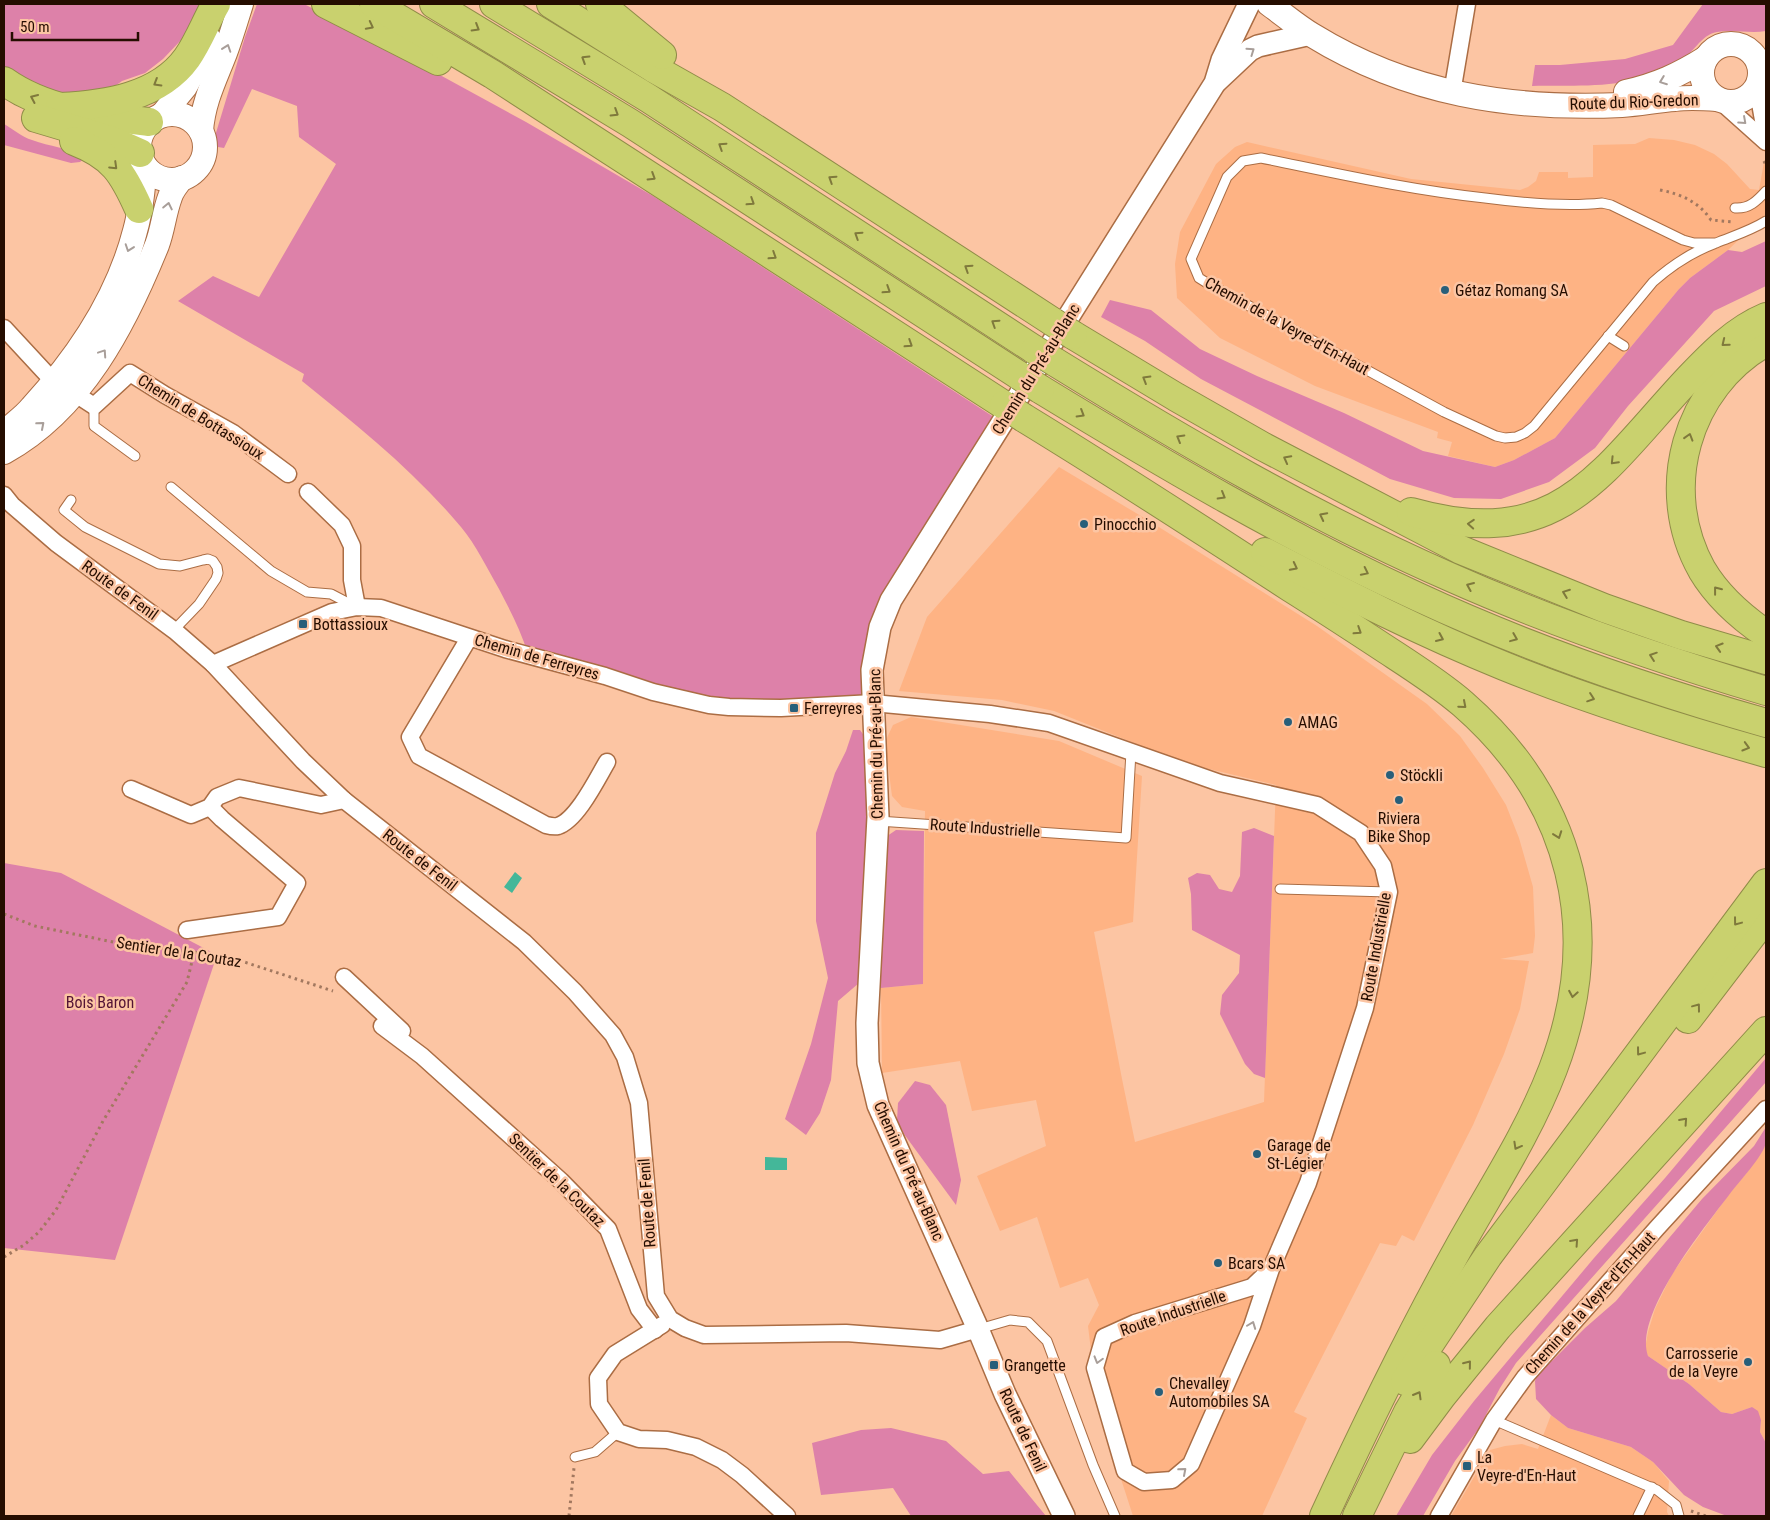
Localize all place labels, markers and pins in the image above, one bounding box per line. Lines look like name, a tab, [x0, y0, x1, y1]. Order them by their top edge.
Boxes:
place label: Gétaz Romang SA	[1455, 281, 1568, 300]
marker: Gétaz Romang SA	[1439, 284, 1451, 296]
place label: Pinocchio	[1094, 515, 1157, 534]
marker: Pinocchio	[1078, 518, 1090, 530]
place label: Bottassioux	[313, 615, 388, 634]
marker: Bottassioux	[297, 618, 309, 630]
place label: Ferreyres	[804, 699, 862, 718]
marker: Ferreyres	[788, 702, 800, 714]
place label: AMAG	[1298, 713, 1338, 732]
marker: AMAG	[1282, 716, 1294, 728]
place label: Stöckli	[1400, 766, 1443, 785]
marker: Stöckli	[1384, 769, 1396, 781]
marker: Riviera Bike Shop	[1393, 794, 1405, 806]
place label: Riviera Bike Shop	[1368, 809, 1430, 846]
place label: Garage de St-Légier	[1267, 1136, 1331, 1173]
marker: Garage de St-Légier	[1251, 1148, 1263, 1160]
place label: Bcars SA	[1228, 1254, 1285, 1273]
marker: Bcars SA	[1212, 1257, 1224, 1269]
place label: Carrosserie de la Veyre	[1666, 1344, 1738, 1381]
place label: Grangette	[1004, 1356, 1066, 1375]
marker: Carrosserie de la Veyre	[1742, 1356, 1754, 1368]
marker: Grangette	[988, 1359, 1000, 1371]
place label: Chevalley Automobiles SA	[1169, 1374, 1270, 1411]
marker: Chevalley Automobiles SA	[1153, 1386, 1165, 1398]
place label: La Veyre-d'En-Haut	[1477, 1448, 1577, 1485]
marker: La Veyre-d'En-Haut	[1461, 1460, 1473, 1472]

